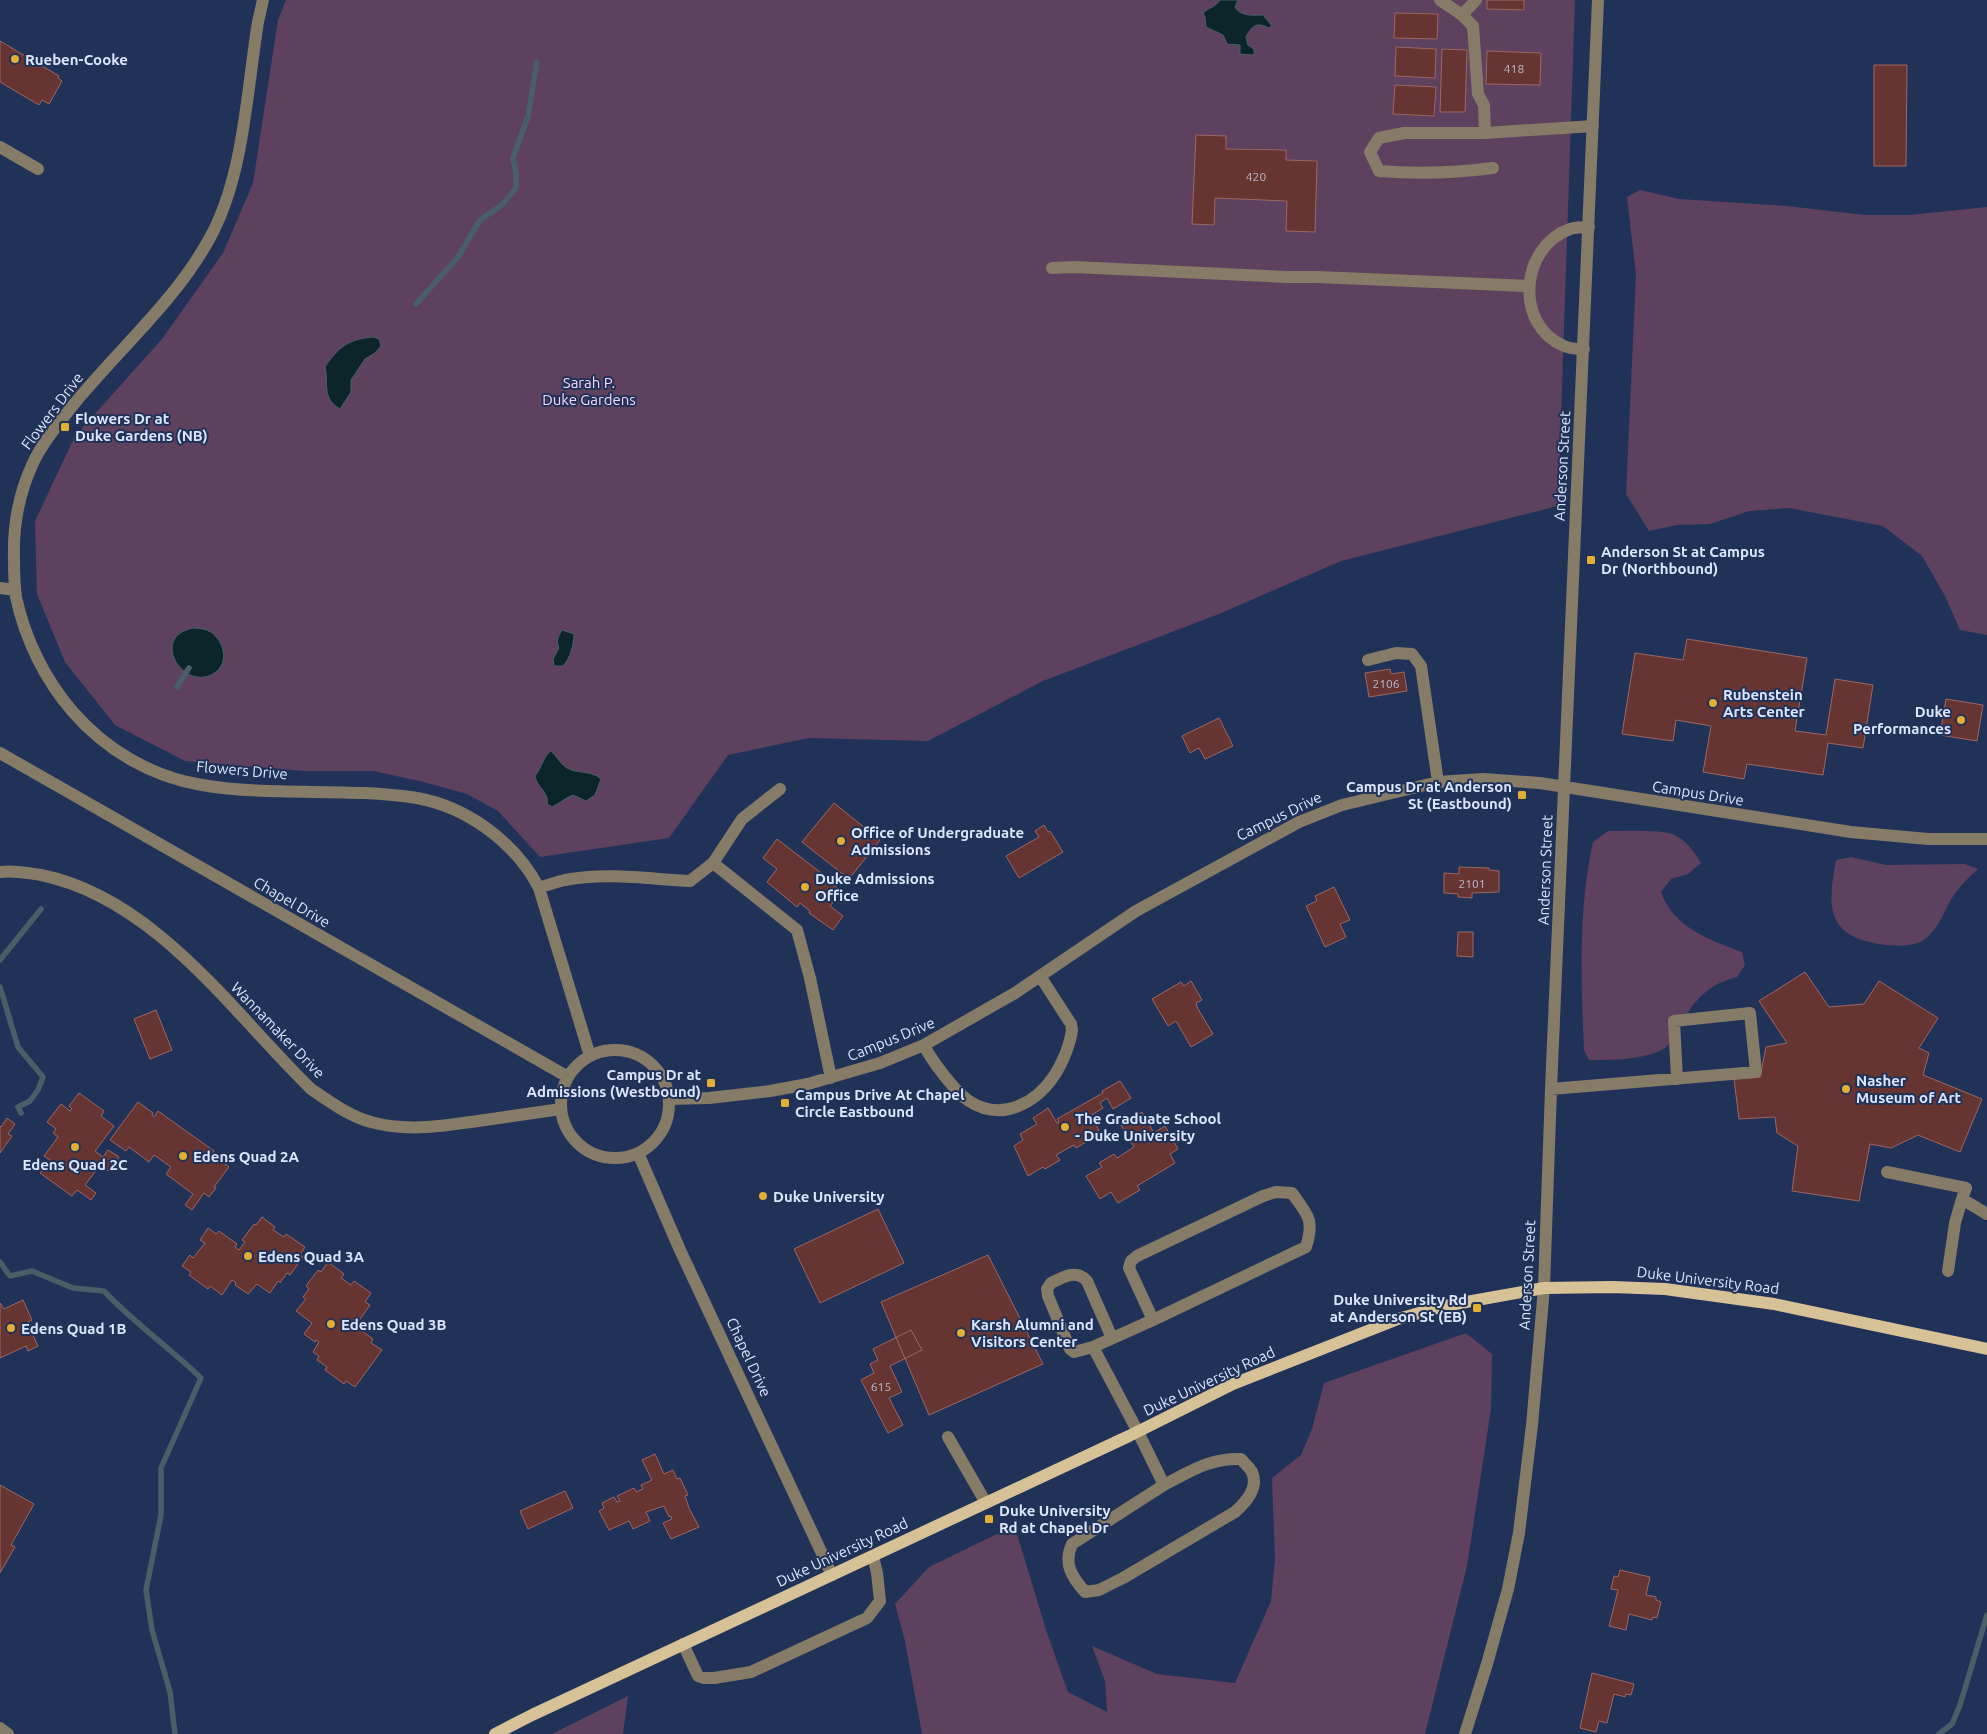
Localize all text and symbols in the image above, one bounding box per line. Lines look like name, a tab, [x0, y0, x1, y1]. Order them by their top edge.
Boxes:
place label: Rueben-Cooke	[25, 51, 128, 68]
marker: Rueben-Cooke	[9, 53, 21, 65]
house number: 418	[1504, 62, 1524, 75]
house number: 420	[1246, 170, 1266, 183]
street label: Flowers Drive	[18, 369, 86, 453]
park label: Sarah P. Duke Gardens	[542, 374, 636, 408]
place label: Flowers Dr at Duke Gardens (NB)	[75, 410, 208, 444]
street label: Anderson Street	[1551, 410, 1573, 521]
marker: Flowers Dr at Duke Gardens (NB)	[59, 421, 71, 433]
place label: Anderson St at Campus Dr (Northbound)	[1601, 543, 1765, 577]
marker: Anderson St at Campus Dr (Northbound)	[1585, 554, 1597, 566]
house number: 2106	[1372, 677, 1400, 690]
place label: Rubenstein Arts Center	[1723, 686, 1806, 720]
marker: Rubenstein Arts Center	[1707, 697, 1719, 709]
place label: Duke Performances	[1853, 703, 1951, 737]
marker: Duke Performances	[1955, 714, 1967, 726]
street label: Flowers Drive	[196, 758, 288, 782]
street label: Campus Drive	[1651, 777, 1745, 809]
place label: Campus Dr at Anderson St (Eastbound)	[1346, 778, 1512, 812]
street label: Campus Drive	[1234, 788, 1324, 844]
marker: Campus Dr at Anderson St (Eastbound)	[1516, 789, 1528, 801]
street label: Anderson Street	[1535, 815, 1555, 925]
place label: Office of Undergraduate Admissions	[851, 824, 1024, 858]
marker: Office of Undergraduate Admissions	[835, 835, 847, 847]
place label: Duke Admissions Office	[815, 870, 935, 904]
street label: Chapel Drive	[251, 873, 333, 931]
house number: 2101	[1458, 877, 1486, 890]
marker: Duke Admissions Office	[799, 881, 811, 893]
street label: Wannamaker Drive	[228, 978, 328, 1082]
street label: Campus Drive	[845, 1014, 937, 1064]
place label: Campus Dr at Admissions (Westbound)	[527, 1066, 702, 1100]
place label: Nasher Museum of Art	[1856, 1072, 1962, 1106]
marker: Campus Dr at Admissions (Westbound)	[705, 1077, 717, 1089]
marker: Nasher Museum of Art	[1840, 1083, 1852, 1095]
place label: Campus Drive At Chapel Circle Eastbound	[795, 1086, 965, 1120]
marker: Campus Drive At Chapel Circle Eastbound	[779, 1097, 791, 1109]
place label: The Graduate School - Duke University	[1075, 1110, 1222, 1144]
marker: The Graduate School - Duke University	[1059, 1121, 1071, 1133]
marker: Edens Quad 2C	[69, 1141, 81, 1153]
place label: Edens Quad 2A	[193, 1148, 300, 1165]
marker: Edens Quad 2A	[177, 1150, 189, 1162]
place label: Edens Quad 2C	[22, 1156, 128, 1173]
place label: Duke University	[773, 1188, 885, 1205]
marker: Duke University	[757, 1190, 769, 1202]
street label: Anderson Street	[1516, 1219, 1538, 1330]
place label: Edens Quad 3A	[258, 1248, 365, 1265]
marker: Edens Quad 3A	[242, 1250, 254, 1262]
street label: Duke University Road	[1636, 1263, 1780, 1297]
place label: Duke University Rd at Anderson St (EB)	[1330, 1291, 1467, 1325]
marker: Duke University Rd at Anderson St (EB)	[1471, 1302, 1483, 1314]
street label: Chapel Drive	[723, 1315, 775, 1399]
place label: Edens Quad 3B	[341, 1316, 447, 1333]
place label: Karsh Alumni and Visitors Center	[971, 1316, 1094, 1350]
marker: Edens Quad 3B	[325, 1318, 337, 1330]
place label: Edens Quad 1B	[21, 1320, 127, 1337]
marker: Edens Quad 1B	[5, 1322, 17, 1334]
marker: Karsh Alumni and Visitors Center	[955, 1327, 967, 1339]
street label: Duke University Road	[1141, 1343, 1277, 1419]
house number: 615	[871, 1380, 891, 1393]
place label: Duke University Rd at Chapel Dr	[999, 1502, 1111, 1536]
marker: Duke University Rd at Chapel Dr	[983, 1513, 995, 1525]
street label: Duke University Road	[774, 1514, 910, 1590]

